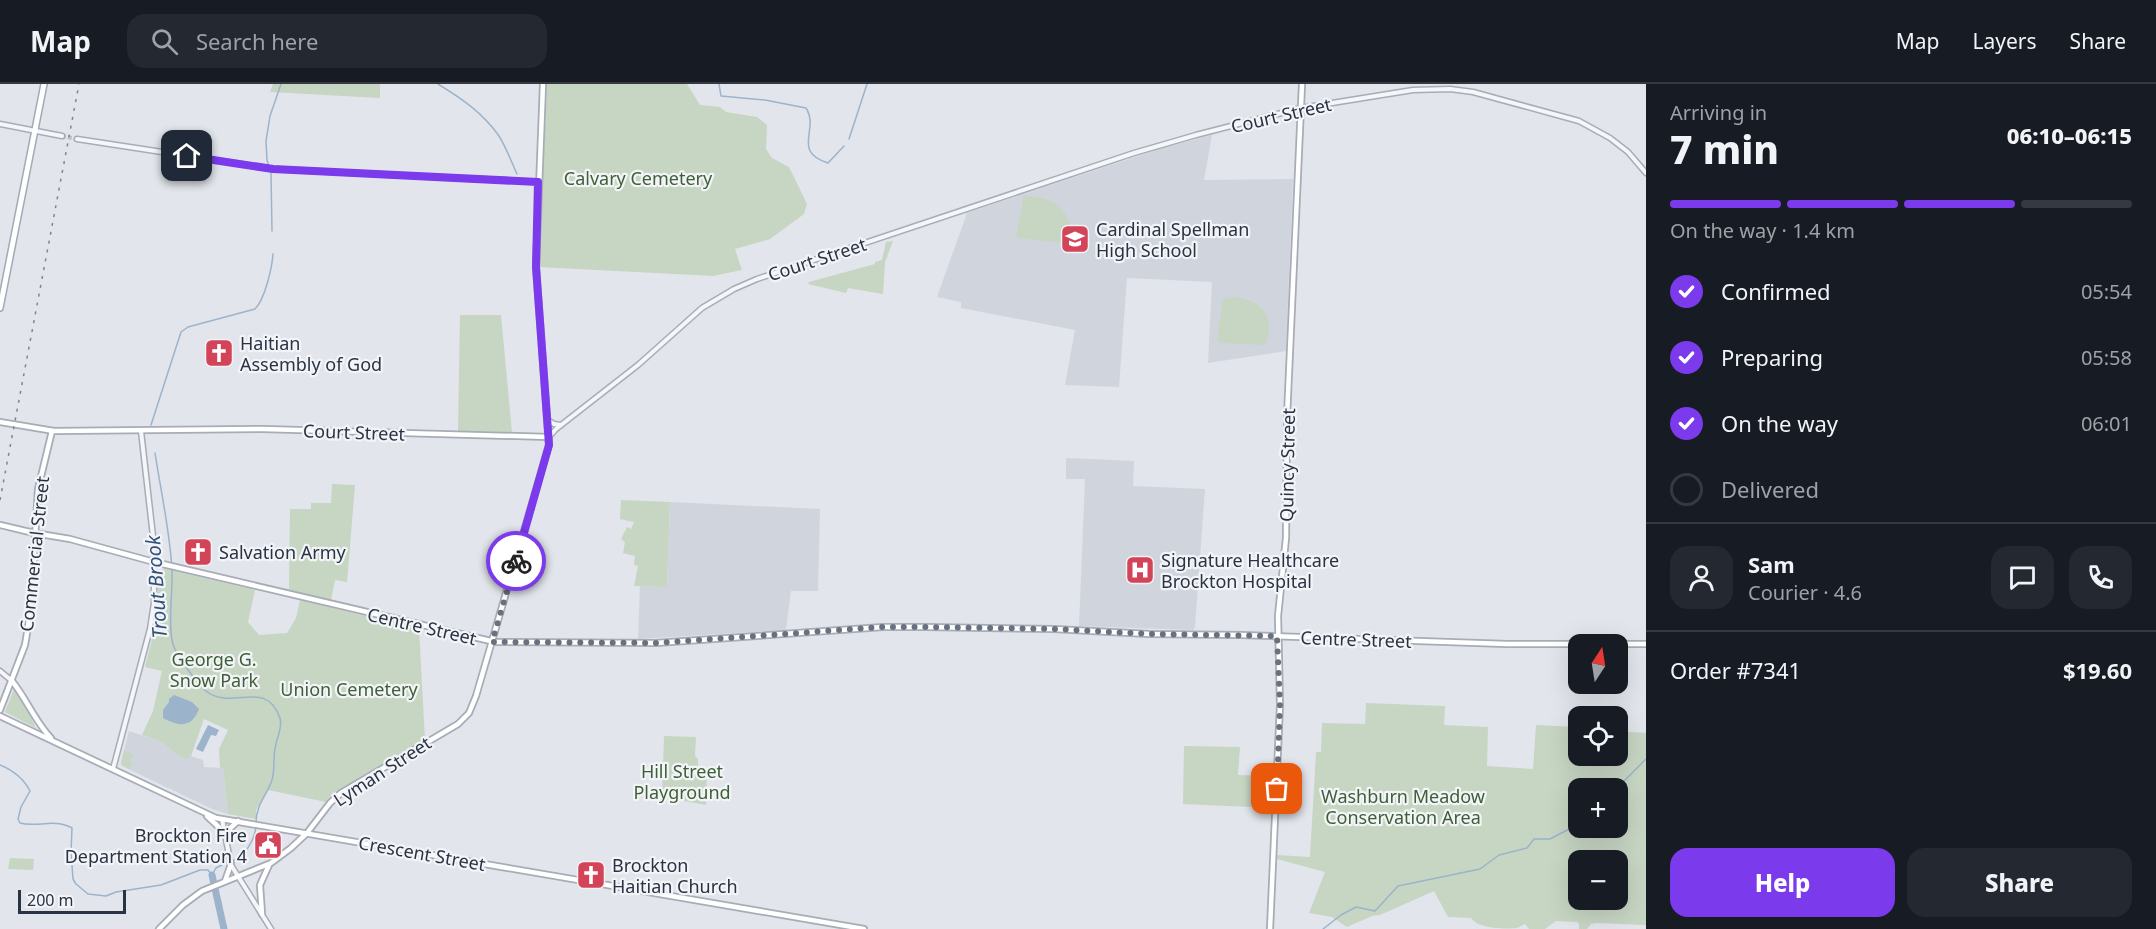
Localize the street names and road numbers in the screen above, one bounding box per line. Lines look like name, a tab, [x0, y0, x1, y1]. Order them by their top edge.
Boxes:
street label: Court Street	[1228, 92, 1334, 138]
street label: Court Street	[765, 232, 870, 286]
street label: Quincy Street	[1274, 407, 1300, 522]
street label: Court Street	[302, 418, 406, 446]
street label: Commercial Street	[14, 475, 54, 633]
street label: Centre Street	[365, 602, 479, 650]
street label: Centre Street	[1300, 625, 1413, 653]
street label: Lyman Street	[329, 730, 436, 811]
street label: Crescent Street	[357, 830, 488, 876]

